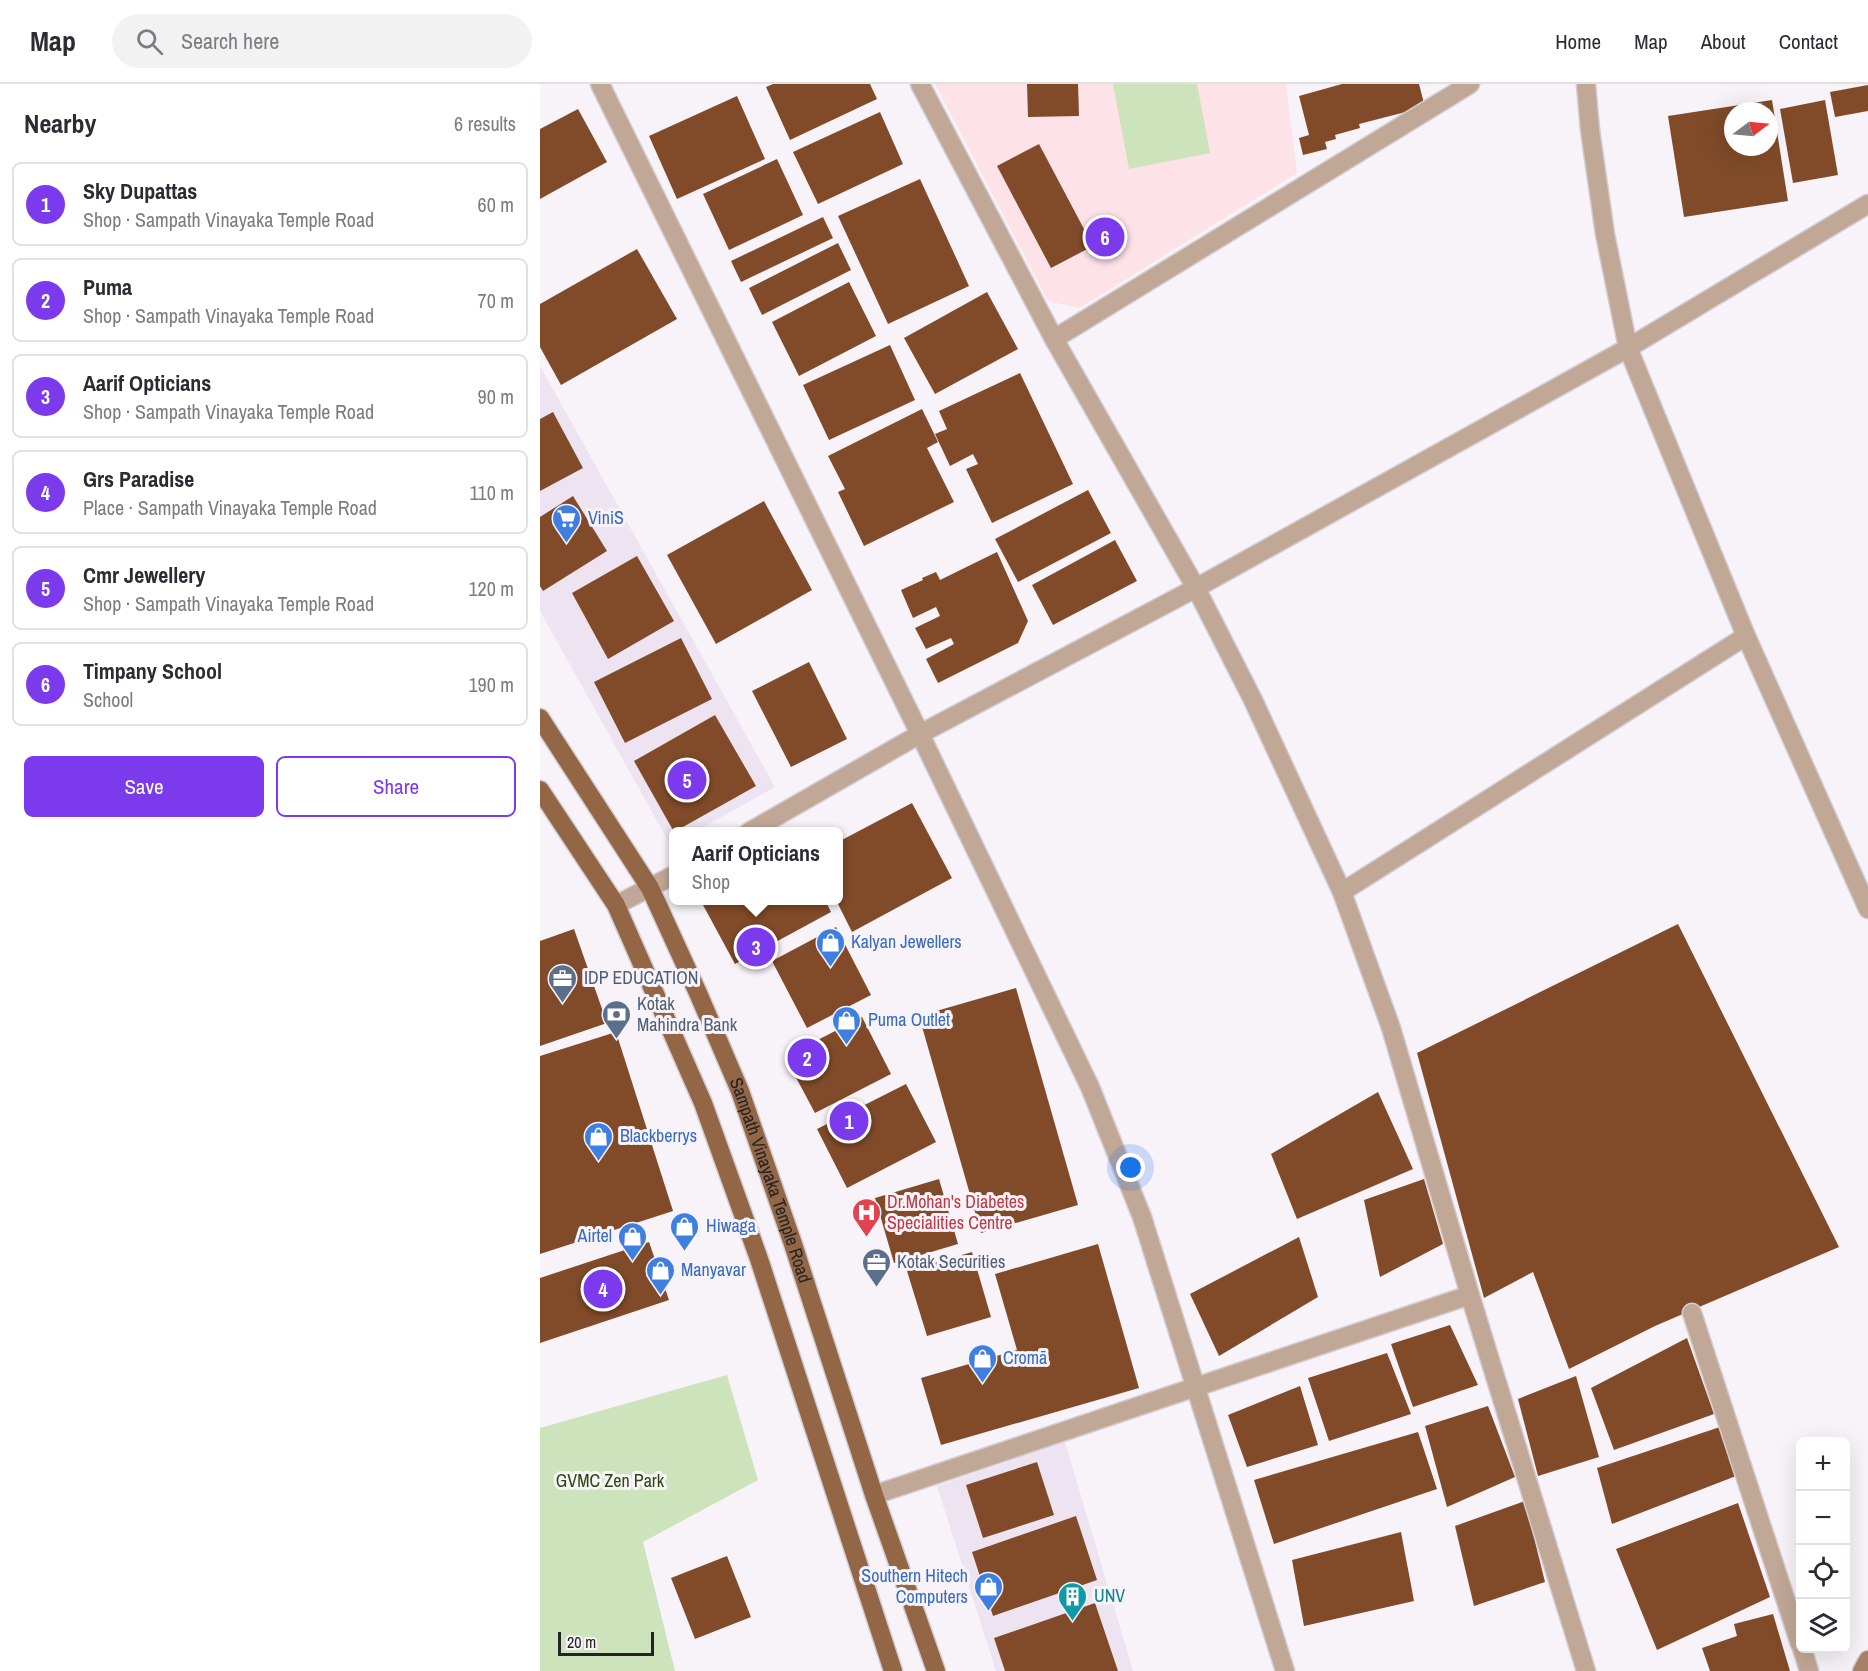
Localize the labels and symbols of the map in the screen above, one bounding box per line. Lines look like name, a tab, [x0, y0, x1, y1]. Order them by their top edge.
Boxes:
north arrow	[1724, 102, 1778, 156]
pin: 6	[1086, 214, 1124, 260]
supermarket icon: ViniS	[551, 502, 583, 544]
place label: ViniS	[588, 505, 624, 530]
pin: 5	[668, 758, 706, 802]
pin: 3	[736, 924, 776, 970]
shop icon: Kalyan Jewellers	[814, 926, 846, 968]
place label: Kalyan Jewellers	[851, 929, 962, 954]
office icon: IDP EDUCATION	[547, 962, 579, 1004]
place label: IDP EDUCATION	[584, 965, 698, 990]
place label: Kotak Mahindra Bank	[637, 991, 738, 1037]
bank icon: Kotak Mahindra Bank	[600, 998, 632, 1040]
shop icon: Puma Outlet	[831, 1004, 863, 1046]
place label: Puma Outlet	[868, 1007, 950, 1032]
pin: 2	[788, 1036, 826, 1080]
street label: Sampath Vinayaka Temple Road	[724, 1074, 818, 1286]
pin: 1	[830, 1098, 868, 1144]
shop icon: Blackberrys	[583, 1120, 615, 1162]
place label: Blackberrys	[620, 1123, 697, 1148]
your location	[1116, 1153, 1145, 1182]
place label: Dr.Mohan's Diabetes Specialities Centre	[887, 1189, 1024, 1235]
hospital icon: Dr.Mohan's Diabetes Specialities Centre	[850, 1196, 882, 1238]
shop icon: Hiwaga	[669, 1210, 701, 1252]
place label: Hiwaga	[706, 1213, 756, 1238]
shop icon: Airtel	[617, 1220, 649, 1262]
place label: Airtel	[577, 1223, 612, 1248]
office icon: Kotak Securities	[860, 1246, 892, 1288]
place label: Kotak Securities	[897, 1249, 1005, 1274]
shop icon: Manyavar	[644, 1254, 676, 1296]
place label: Manyavar	[681, 1257, 746, 1282]
pin: 4	[584, 1266, 622, 1312]
shop icon: Cromā	[966, 1342, 998, 1384]
place label: Cromā	[1003, 1345, 1047, 1370]
park label: GVMC Zen Park	[556, 1468, 665, 1493]
place label: Southern Hitech Computers	[861, 1563, 968, 1609]
shop icon: Southern Hitech Computers	[973, 1570, 1005, 1612]
building icon: UNV	[1057, 1580, 1089, 1622]
place label: UNV	[1094, 1583, 1125, 1608]
scale bar	[558, 1629, 654, 1656]

